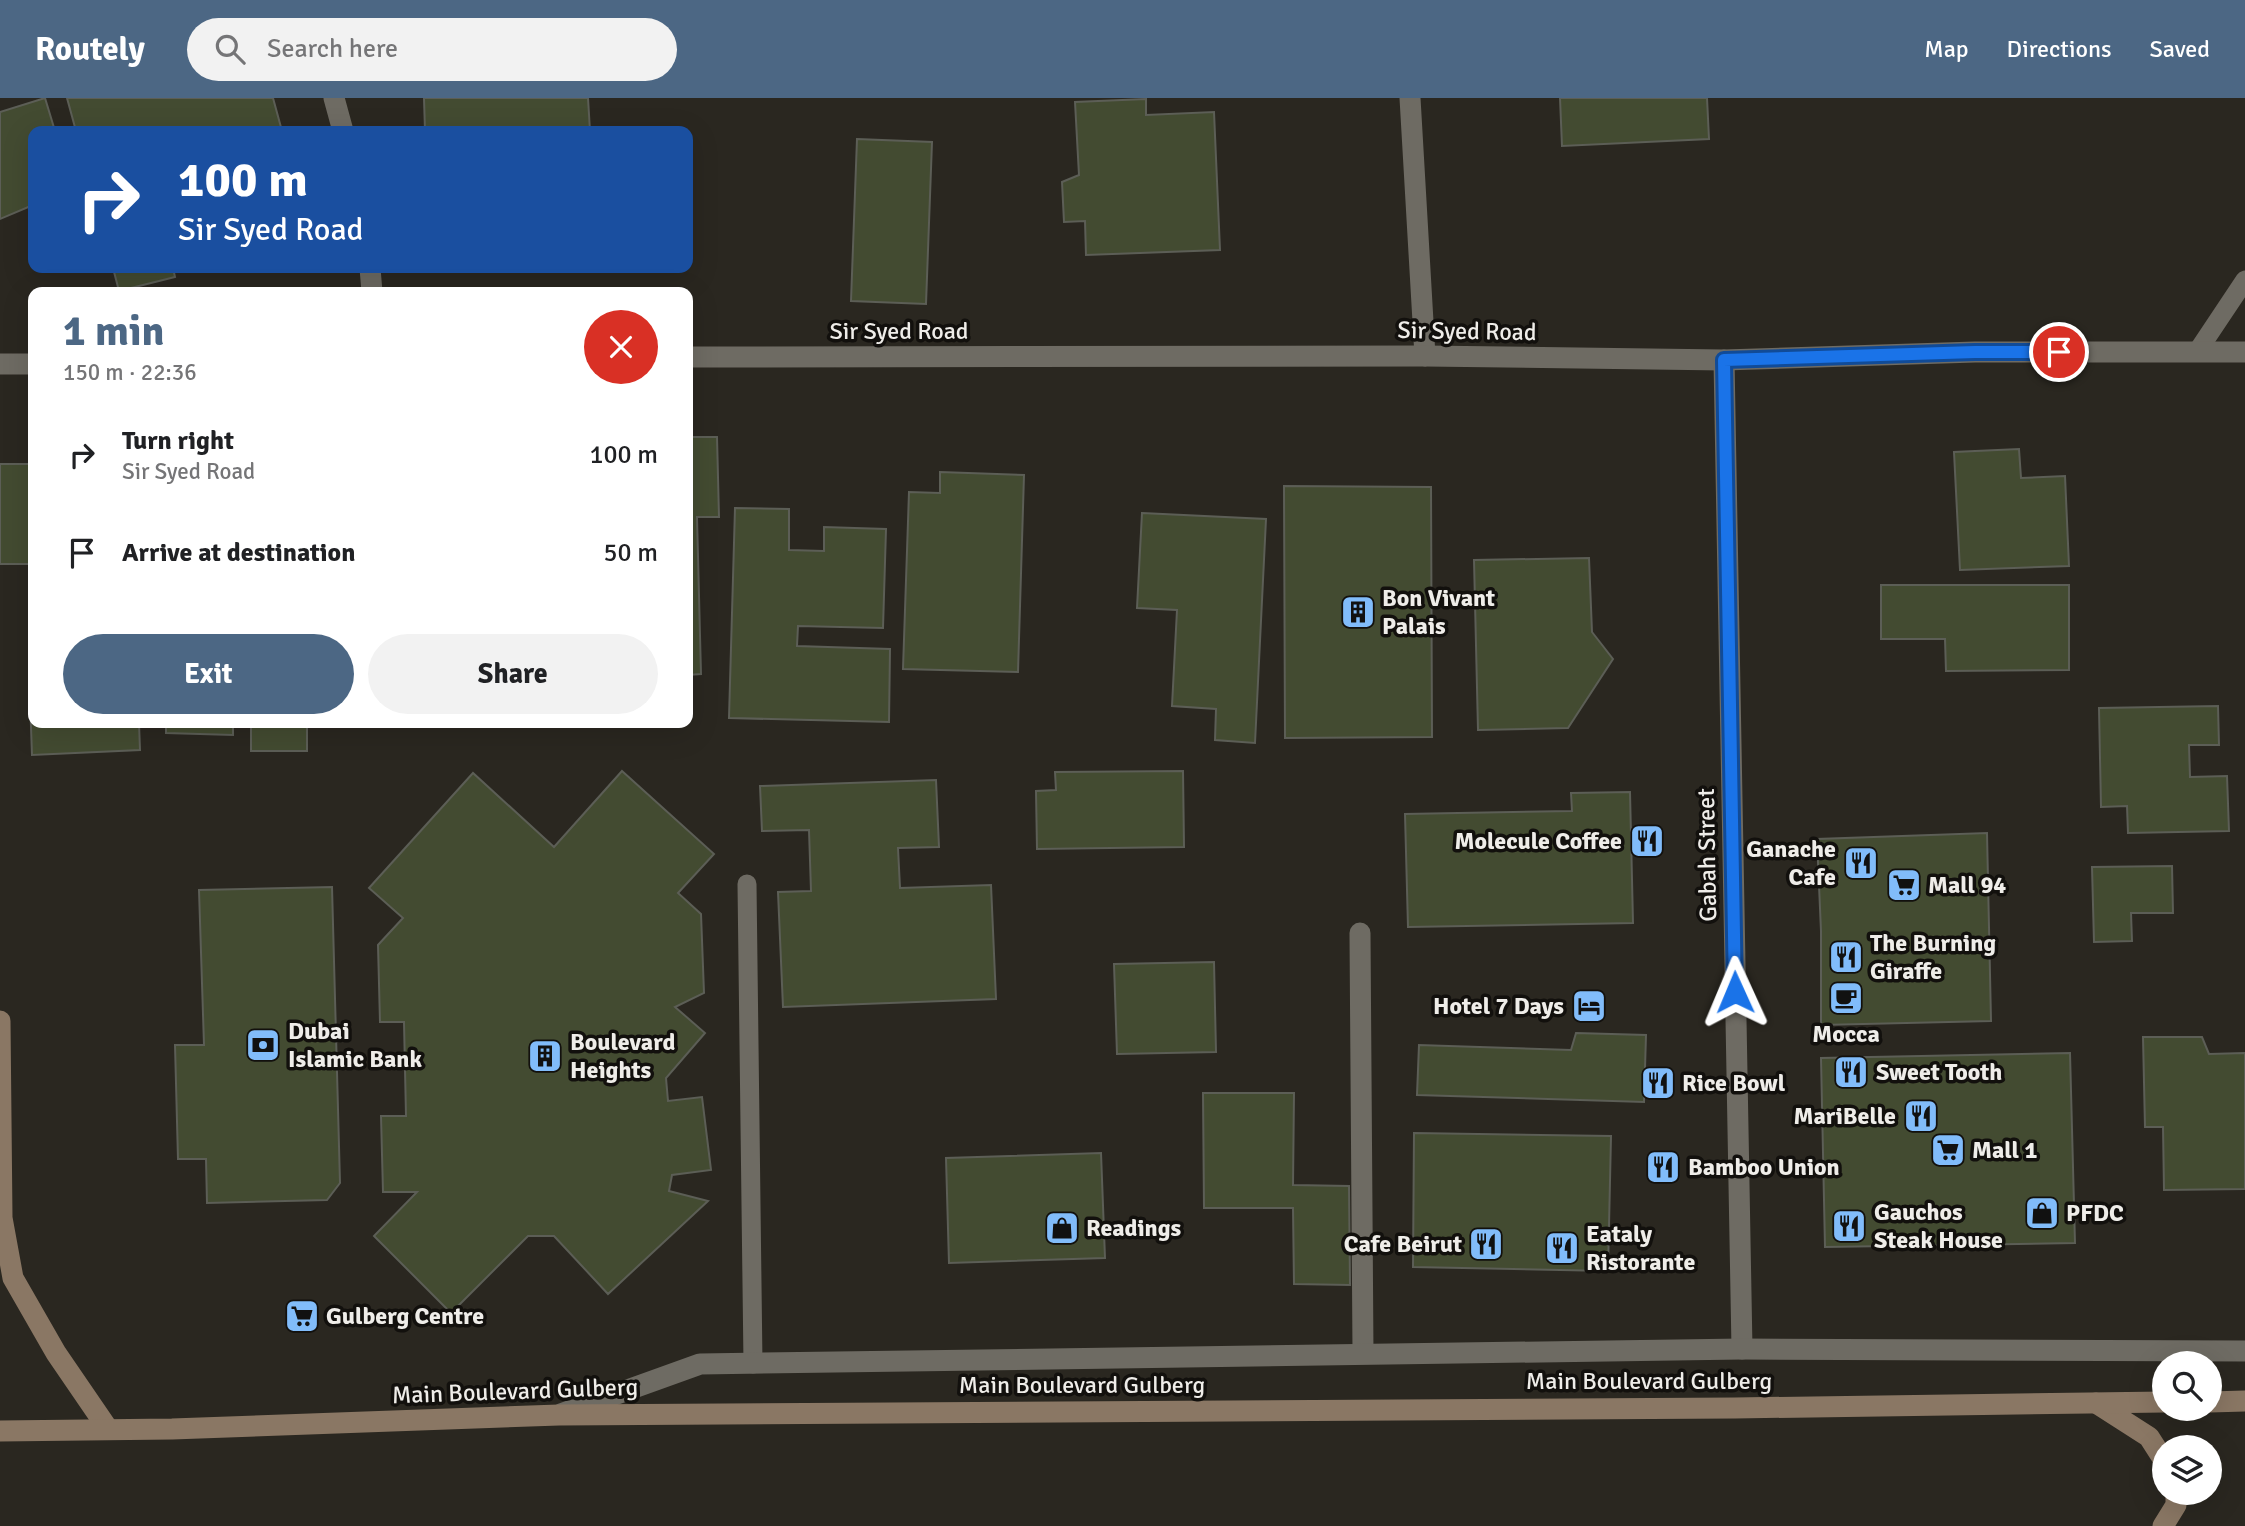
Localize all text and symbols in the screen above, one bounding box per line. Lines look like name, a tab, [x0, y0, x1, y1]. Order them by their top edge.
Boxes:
search box	[187, 18, 677, 81]
text: Routely	[35, 29, 145, 70]
icon: search	[211, 30, 249, 68]
text: Search here	[267, 33, 398, 65]
text: Map	[1924, 34, 1969, 64]
text: Directions	[2007, 34, 2112, 64]
text: Saved	[2150, 34, 2210, 64]
text: 100 m	[178, 150, 308, 210]
icon: right	[63, 154, 154, 245]
text: Sir Syed Road	[178, 210, 363, 249]
text: 1 min	[63, 306, 164, 357]
button: close	[584, 310, 658, 384]
street label: Sir Syed Road	[1397, 315, 1537, 347]
street label: Sir Syed Road	[829, 316, 969, 346]
pin	[2029, 322, 2089, 382]
icon: arrive	[2040, 333, 2078, 371]
text: 150 m · 22:36	[63, 358, 197, 387]
text: Turn right	[122, 425, 234, 457]
icon: right	[63, 436, 101, 474]
text: 100 m	[589, 439, 658, 471]
text: Sir Syed Road	[122, 457, 255, 486]
icon: arrive	[63, 534, 101, 572]
text: Arrive at destination	[122, 537, 355, 569]
text: 50 m	[603, 537, 658, 569]
place label: Bon Vivant Palais	[1382, 583, 1495, 641]
building icon: Bon Vivant Palais	[1339, 593, 1377, 631]
button: Exit	[63, 634, 354, 714]
button: Share	[368, 634, 658, 714]
street label: Gabah Street	[1691, 788, 1723, 922]
restaurant icon: Molecule Coffee	[1628, 822, 1666, 860]
place label: Molecule Coffee	[1455, 826, 1622, 856]
place label: Ganache Cafe	[1746, 834, 1836, 892]
restaurant icon: Ganache Cafe	[1842, 844, 1880, 882]
supermarket icon: Mall 94	[1885, 866, 1923, 904]
place label: Mall 94	[1928, 870, 2006, 900]
place label: The Burning Giraffe	[1870, 928, 1996, 986]
restaurant icon: The Burning Giraffe	[1827, 938, 1865, 976]
position arrow	[1698, 955, 1772, 1029]
cafe icon: Mocca	[1827, 979, 1865, 1017]
hotel icon: Hotel 7 Days	[1570, 987, 1608, 1025]
place label: Hotel 7 Days	[1433, 991, 1564, 1021]
place label: Dubai Islamic Bank	[288, 1016, 423, 1074]
place label: Mocca	[1812, 1019, 1880, 1049]
bank icon: Dubai Islamic Bank	[244, 1026, 282, 1064]
place label: Boulevard Heights	[570, 1027, 675, 1085]
building icon: Boulevard Heights	[526, 1037, 564, 1075]
restaurant icon: Sweet Tooth	[1832, 1053, 1870, 1091]
place label: Sweet Tooth	[1876, 1057, 2002, 1087]
restaurant icon: Rice Bowl	[1639, 1064, 1677, 1102]
place label: Rice Bowl	[1682, 1068, 1786, 1098]
restaurant icon: MariBelle	[1902, 1097, 1940, 1135]
place label: MariBelle	[1793, 1101, 1896, 1131]
supermarket icon: Mall 1	[1929, 1131, 1967, 1169]
place label: Mall 1	[1972, 1135, 2037, 1165]
restaurant icon: Bamboo Union	[1644, 1148, 1682, 1186]
place label: Bamboo Union	[1688, 1152, 1840, 1182]
shop icon: PFDC	[2023, 1194, 2061, 1232]
place label: Gauchos Steak House	[1874, 1197, 2003, 1255]
place label: PFDC	[2066, 1198, 2124, 1228]
restaurant icon: Gauchos Steak House	[1830, 1207, 1868, 1245]
shop icon: Readings	[1043, 1209, 1081, 1247]
place label: Readings	[1086, 1213, 1182, 1243]
place label: Eataly Ristorante	[1586, 1219, 1695, 1277]
restaurant icon: Cafe Beirut	[1467, 1225, 1505, 1263]
place label: Cafe Beirut	[1344, 1229, 1462, 1259]
restaurant icon: Eataly Ristorante	[1543, 1229, 1581, 1267]
supermarket icon: Gulberg Centre	[283, 1297, 321, 1335]
place label: Gulberg Centre	[326, 1301, 484, 1331]
map controls	[2152, 1351, 2222, 1505]
button: search	[2152, 1351, 2222, 1421]
street label: Main Boulevard Gulberg	[1526, 1366, 1772, 1396]
street label: Main Boulevard Gulberg	[959, 1370, 1205, 1400]
street label: Main Boulevard Gulberg	[391, 1372, 639, 1410]
button: layers	[2152, 1435, 2222, 1505]

